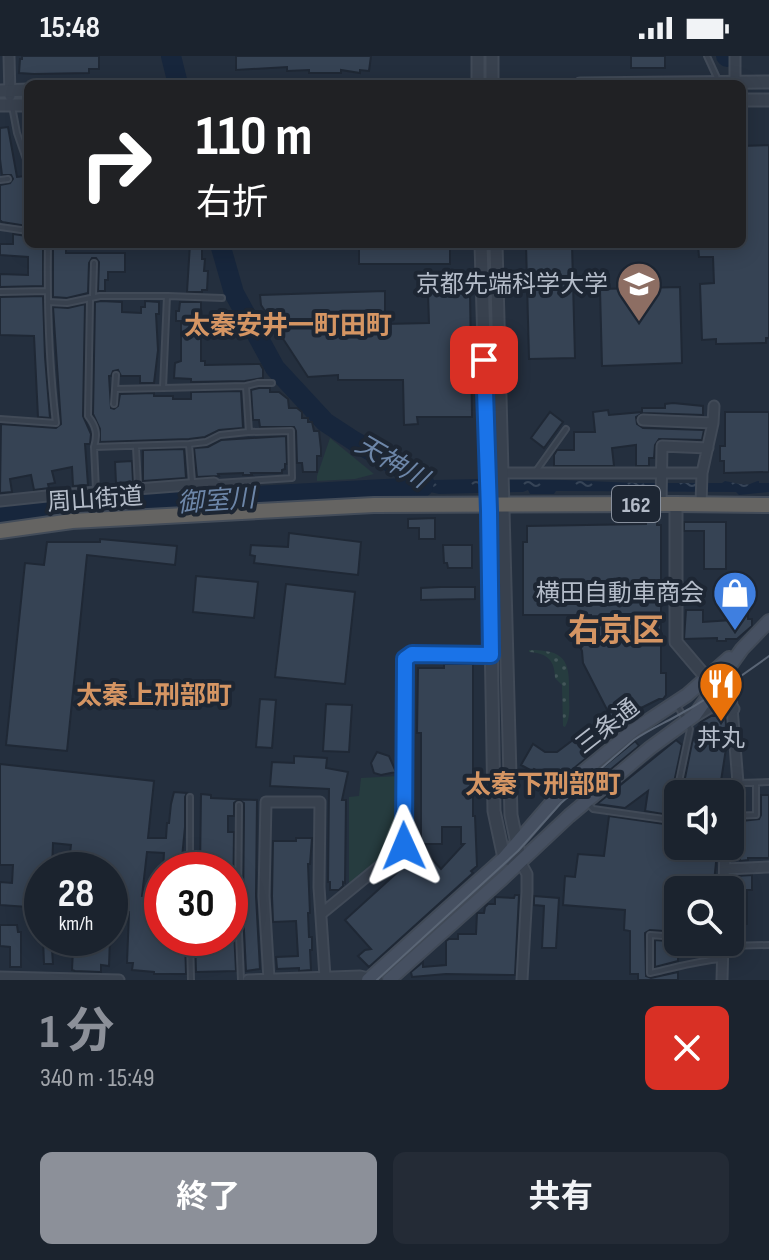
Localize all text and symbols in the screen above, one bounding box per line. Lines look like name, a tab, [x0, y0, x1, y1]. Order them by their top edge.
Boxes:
text: 15:48	[40, 10, 100, 46]
text: 110 m	[196, 104, 312, 171]
icon: right	[64, 112, 168, 216]
text: 右折	[196, 182, 268, 225]
school or university icon: 京都先端科学大学	[615, 260, 663, 323]
place label: 京都先端科学大学	[416, 270, 608, 299]
district label: 太秦安井一町田町	[184, 311, 392, 342]
pin	[450, 326, 518, 394]
icon: arrive	[462, 338, 506, 382]
water label: 天神川	[350, 429, 435, 497]
street label: 周山街道	[46, 482, 144, 517]
water label: 御室川	[176, 483, 259, 520]
road number: 162	[612, 486, 660, 522]
shop icon: 横田自動車商会	[711, 569, 759, 632]
place label: 横田自動車商会	[536, 579, 704, 608]
district label: 右京区	[568, 612, 664, 651]
restaurant icon: 丼丸	[697, 660, 745, 723]
district label: 太秦上刑部町	[76, 681, 232, 712]
street label: 三条通	[570, 693, 645, 760]
place label: 丼丸	[697, 724, 745, 753]
district label: 太秦下刑部町	[465, 770, 621, 801]
map controls	[664, 780, 744, 956]
button: sound	[664, 780, 744, 860]
position arrow	[362, 804, 446, 888]
speed limit sign: 30	[144, 852, 248, 956]
text: 28	[58, 870, 94, 918]
button: search	[664, 876, 744, 956]
text: km/h	[59, 912, 93, 936]
text: 1 分	[40, 1004, 114, 1061]
button: close	[645, 1006, 729, 1090]
text: 340 m · 15:49	[40, 1063, 155, 1094]
button: 終了	[40, 1152, 377, 1244]
button: 共有	[393, 1152, 729, 1244]

